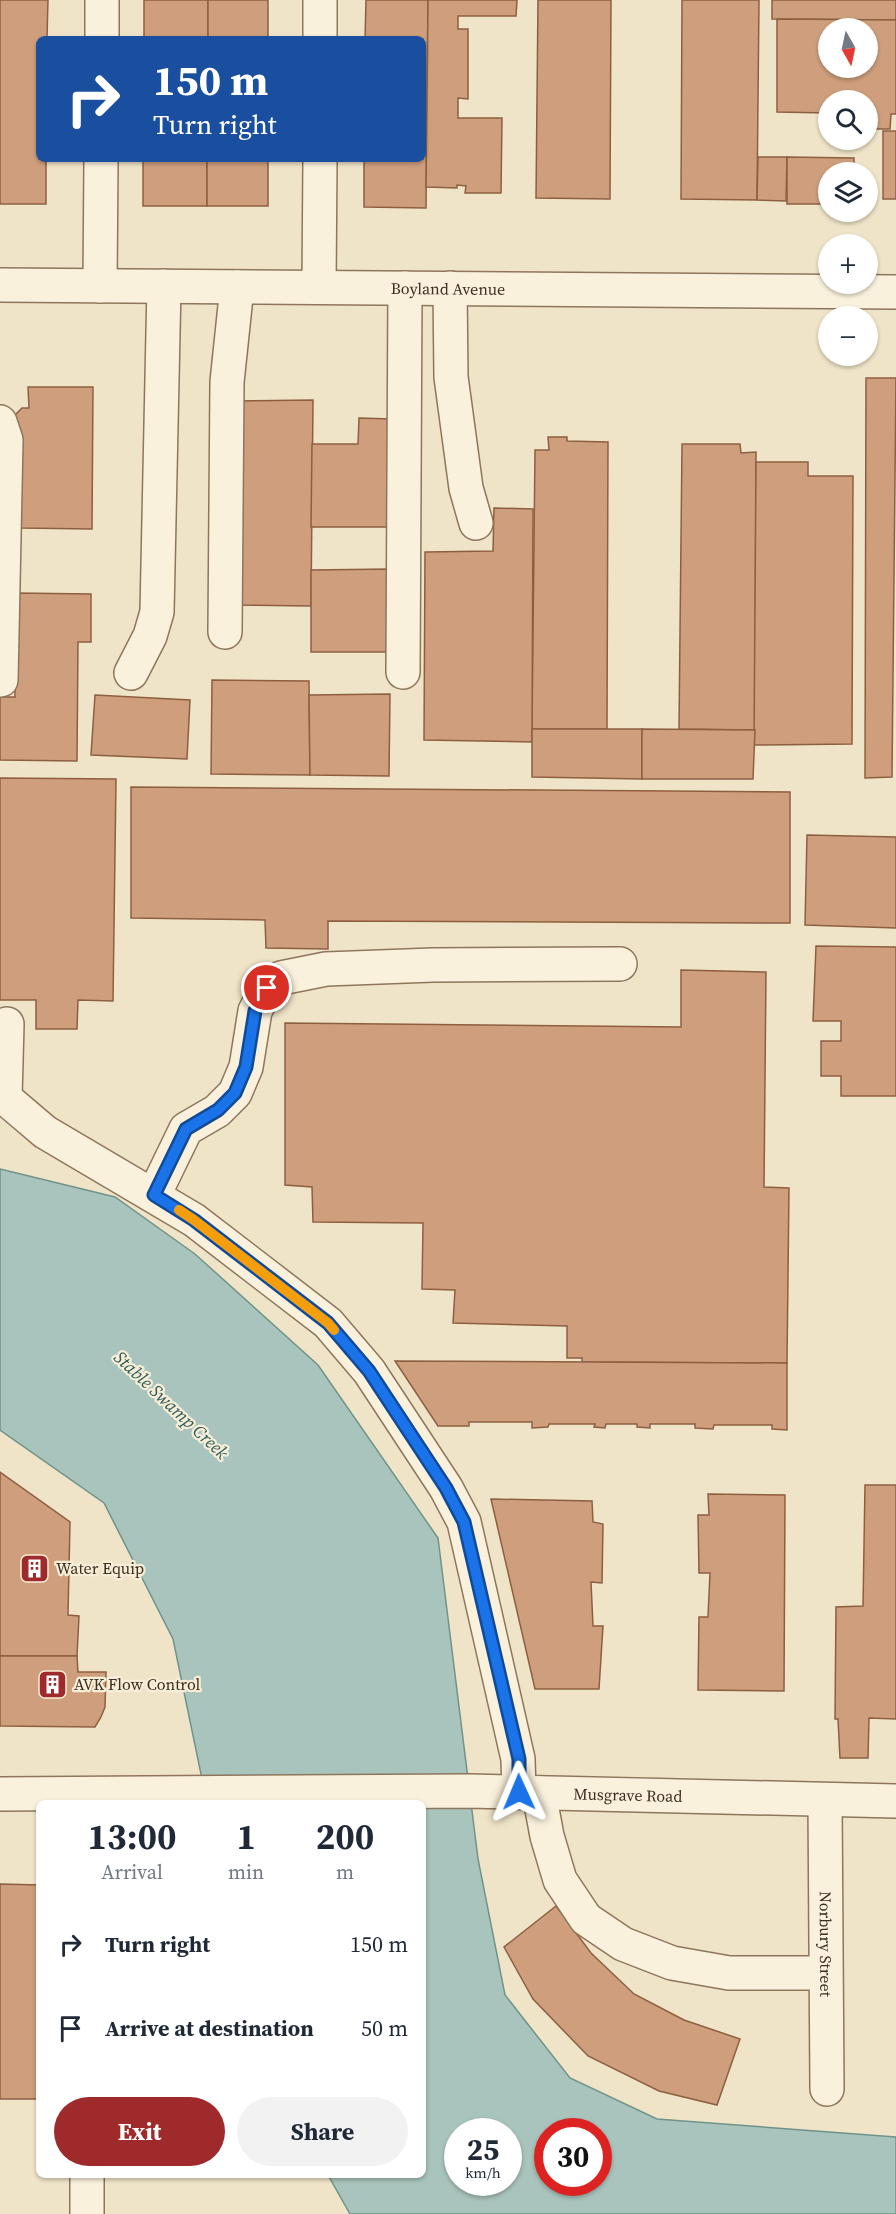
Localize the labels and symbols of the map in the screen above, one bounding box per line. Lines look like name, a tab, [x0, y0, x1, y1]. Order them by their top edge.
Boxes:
north arrow	[818, 18, 878, 78]
street label: Boyland Avenue	[391, 277, 505, 300]
pin	[241, 962, 292, 1013]
water label: Stable Swamp Creek	[109, 1345, 234, 1465]
building icon: Water Equip	[19, 1552, 51, 1584]
place label: Water Equip	[56, 1557, 144, 1579]
building icon: AVK Flow Control	[37, 1668, 69, 1700]
place label: AVK Flow Control	[74, 1673, 201, 1695]
position arrow	[487, 1760, 551, 1824]
street label: Musgrave Road	[573, 1782, 683, 1807]
street label: Norbury Street	[815, 1891, 837, 1998]
speed limit sign: 30	[534, 2118, 612, 2196]

